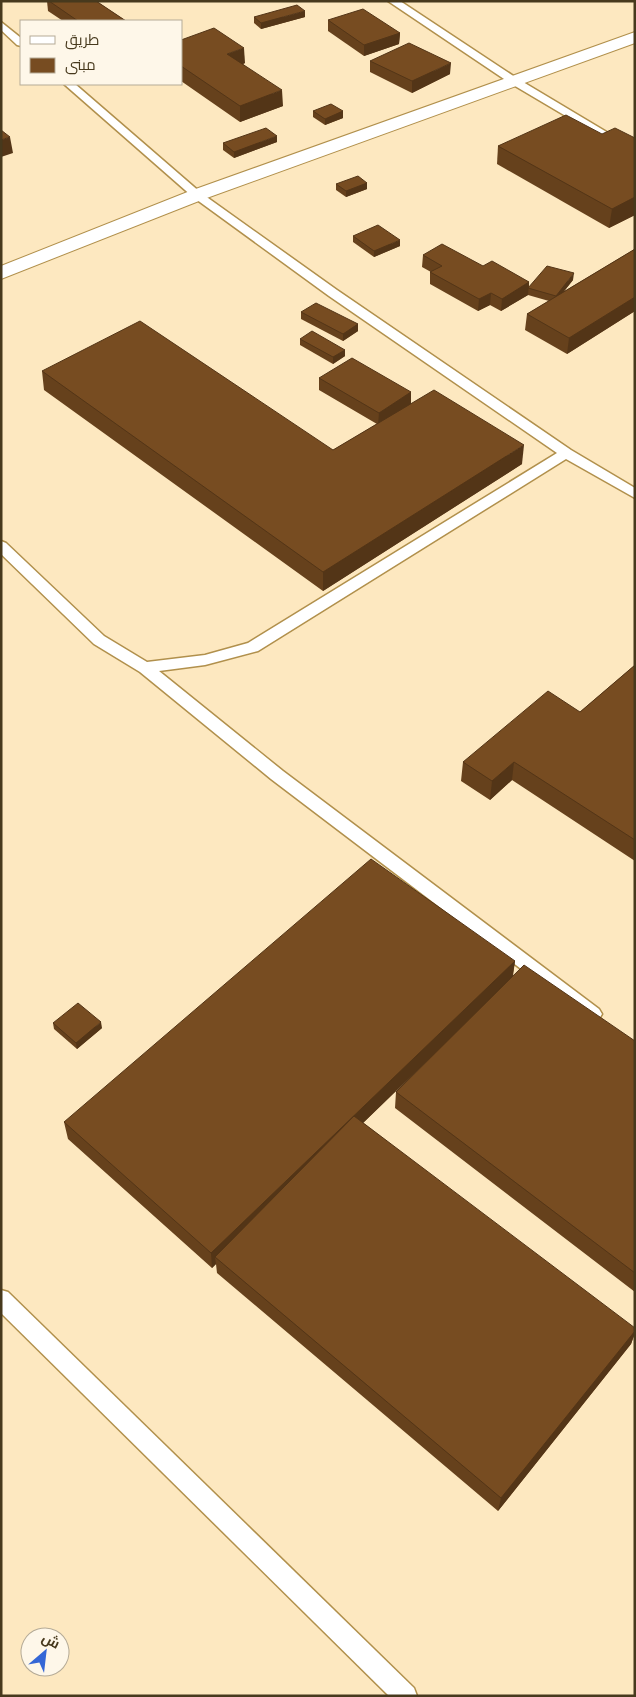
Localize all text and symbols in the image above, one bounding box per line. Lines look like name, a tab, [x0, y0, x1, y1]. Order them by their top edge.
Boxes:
legend	[20, 20, 182, 85]
text: طريق	[65, 30, 99, 51]
text: مبنى	[65, 55, 96, 76]
north arrow	[20, 1627, 70, 1677]
text: ش	[38, 1628, 63, 1654]

